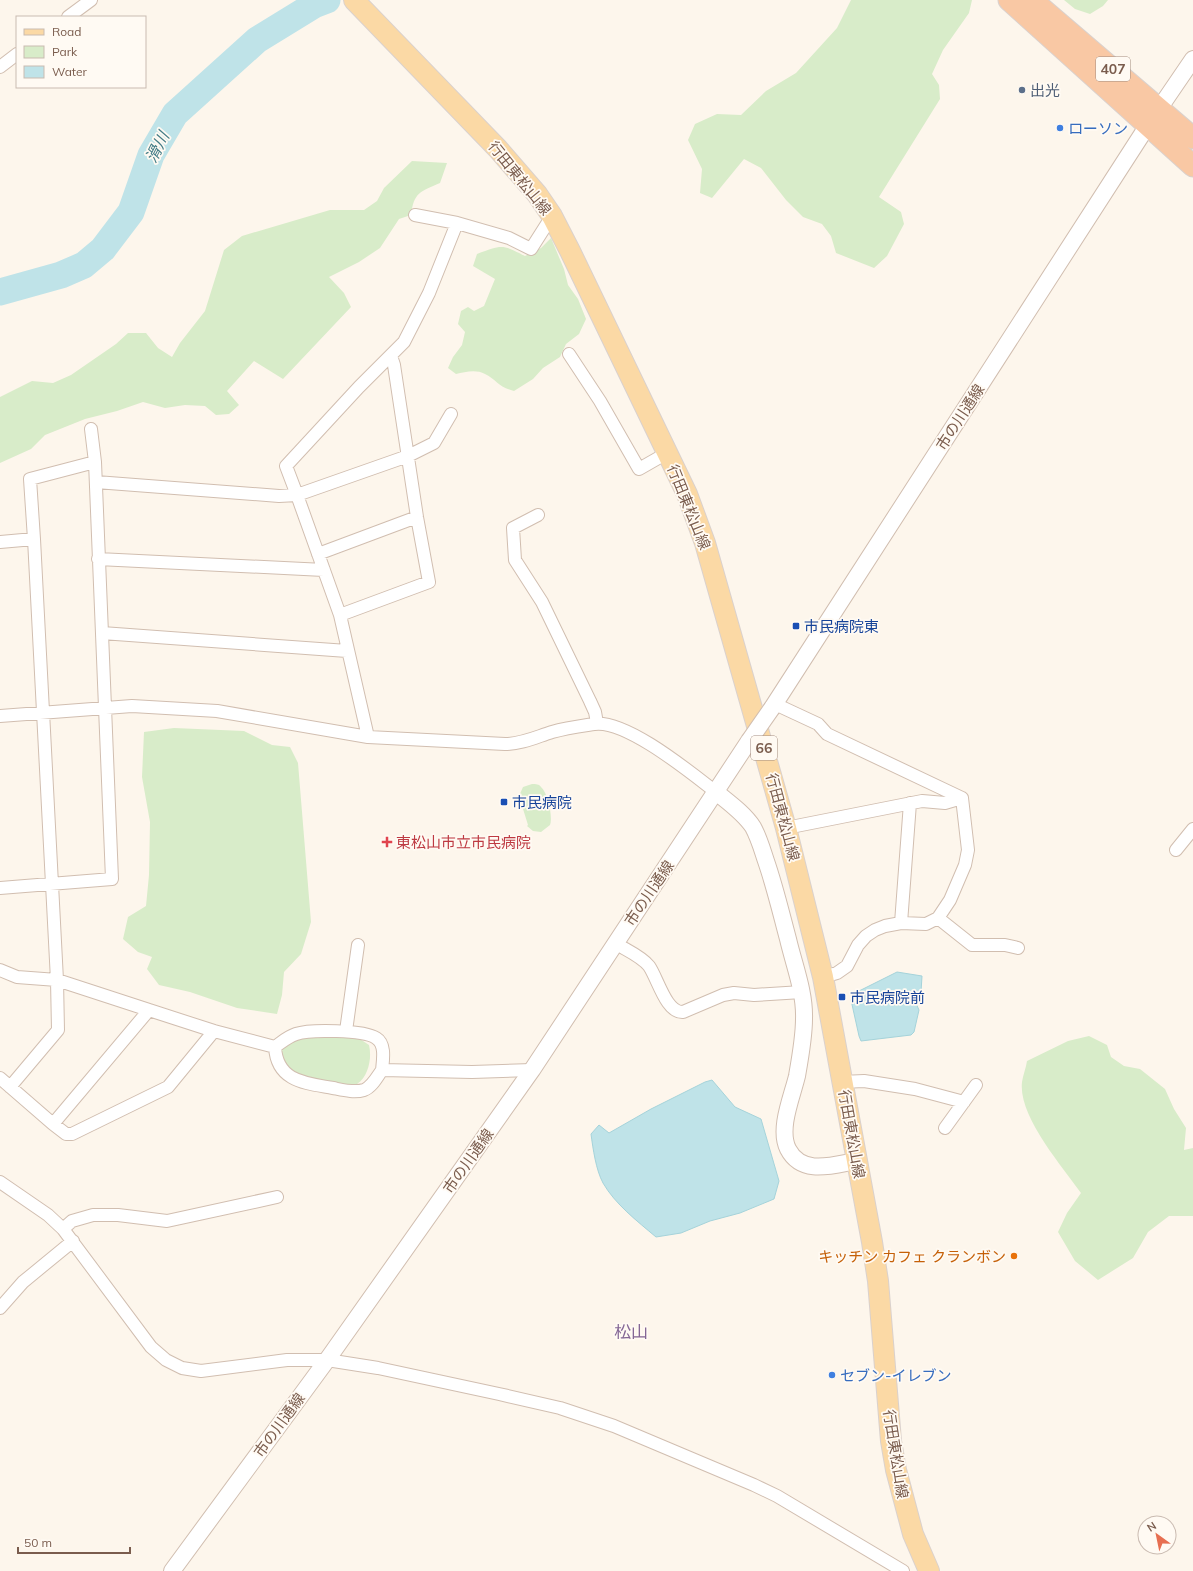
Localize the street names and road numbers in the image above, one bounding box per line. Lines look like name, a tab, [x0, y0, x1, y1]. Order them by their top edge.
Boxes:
road number: 407	[1096, 57, 1130, 81]
street label: 行田東松山線	[484, 137, 556, 219]
street label: 市の川通線	[932, 380, 988, 454]
street label: 行田東松山線	[663, 462, 715, 552]
road number: 66	[751, 736, 777, 760]
street label: 行田東松山線	[762, 771, 804, 863]
street label: 市の川通線	[620, 857, 678, 929]
street label: 行田東松山線	[835, 1088, 869, 1180]
street label: 市の川通線	[439, 1125, 497, 1197]
street label: 市の川通線	[249, 1389, 309, 1461]
street label: 行田東松山線	[880, 1408, 912, 1500]

